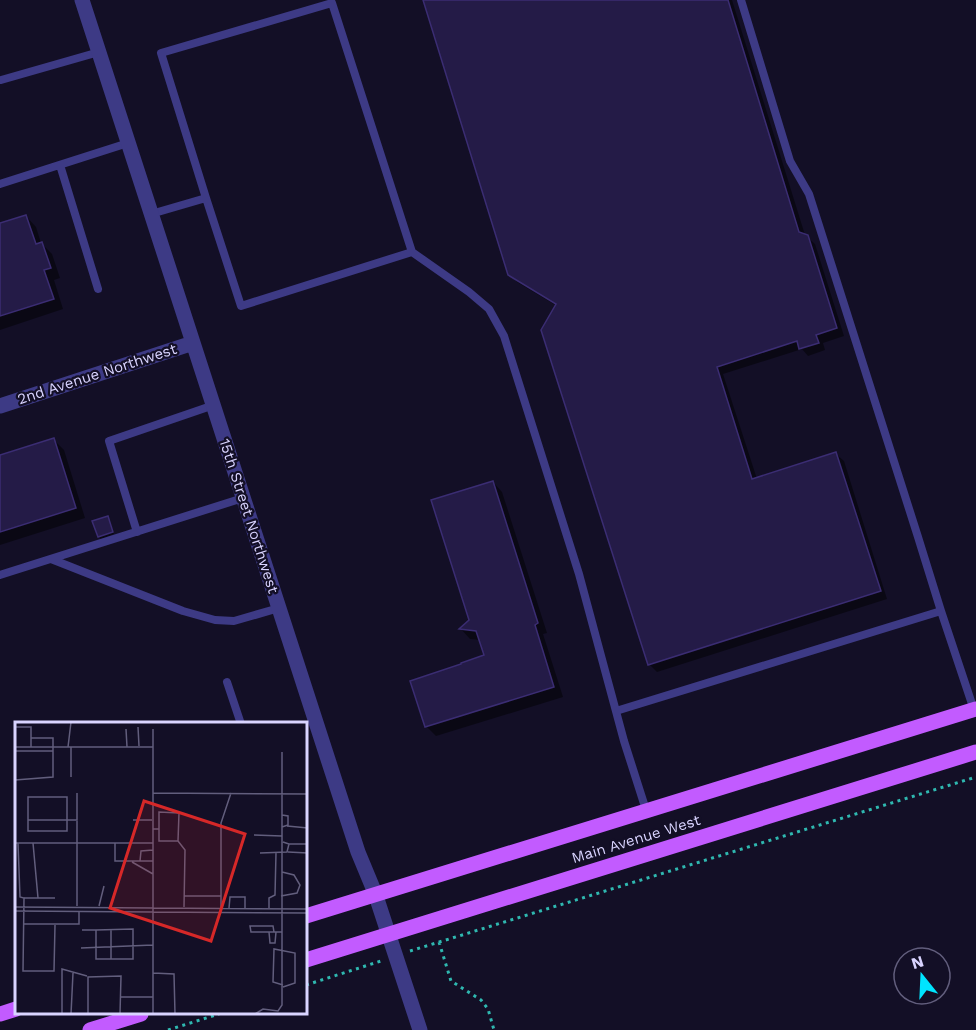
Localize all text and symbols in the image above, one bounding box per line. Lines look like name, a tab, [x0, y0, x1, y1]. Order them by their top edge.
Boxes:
street label: 2nd Avenue Northwest	[15, 340, 180, 408]
street label: 15th Street Northwest	[215, 436, 283, 596]
inset map	[15, 722, 308, 1015]
street label: Main Avenue West	[570, 811, 703, 867]
north arrow	[892, 946, 952, 1006]
text: N	[909, 951, 926, 973]

